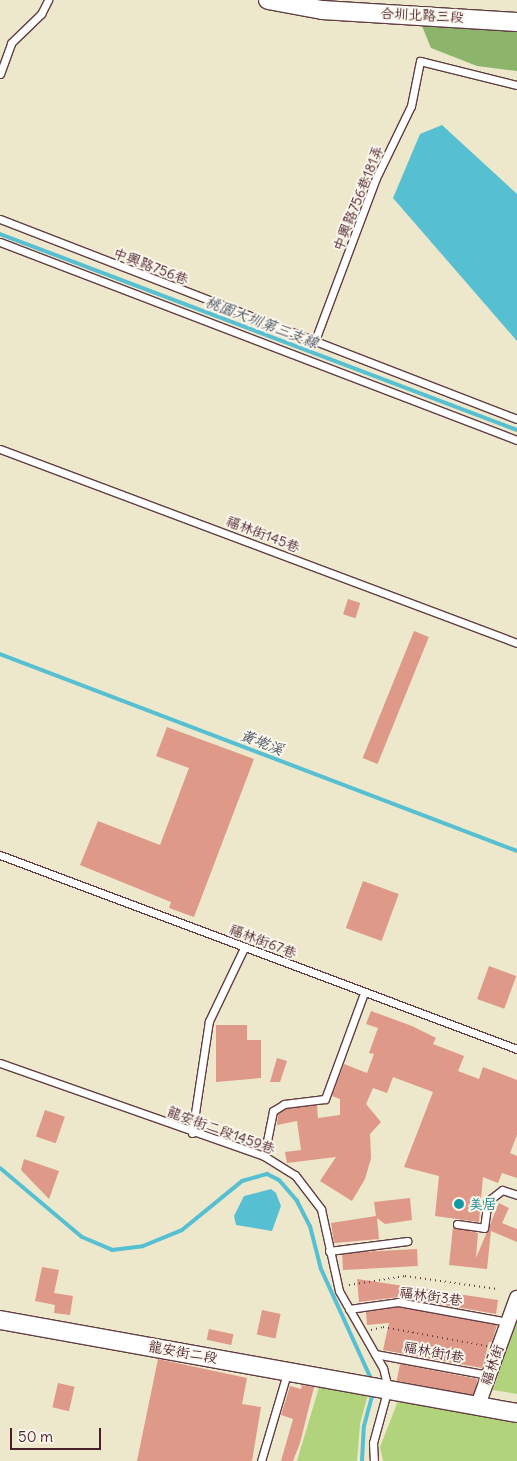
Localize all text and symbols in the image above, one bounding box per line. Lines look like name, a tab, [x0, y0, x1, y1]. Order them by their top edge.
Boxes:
street label: 合圳北路三段	[380, 4, 464, 26]
street label: 中興路756巷181弄	[329, 143, 387, 253]
street label: 中興路756巷	[111, 244, 191, 288]
water label: 桃園大圳第三支線	[203, 292, 321, 352]
street label: 福林街145巷	[224, 512, 302, 556]
water label: 黃墘溪	[238, 726, 286, 758]
street label: 福林街67巷	[227, 920, 299, 962]
street label: 龍安街二段1459巷	[165, 1103, 277, 1157]
place label: 美居	[469, 1196, 497, 1212]
marker: 美居	[453, 1198, 465, 1210]
street label: 福林街3巷	[398, 1283, 464, 1309]
street label: 龍安街二段	[147, 1338, 219, 1366]
street label: 福林街1巷	[402, 1338, 466, 1366]
street label: 福林街	[477, 1342, 507, 1388]
scale bar	[12, 1418, 104, 1450]
text: 50 m	[18, 1427, 53, 1446]

